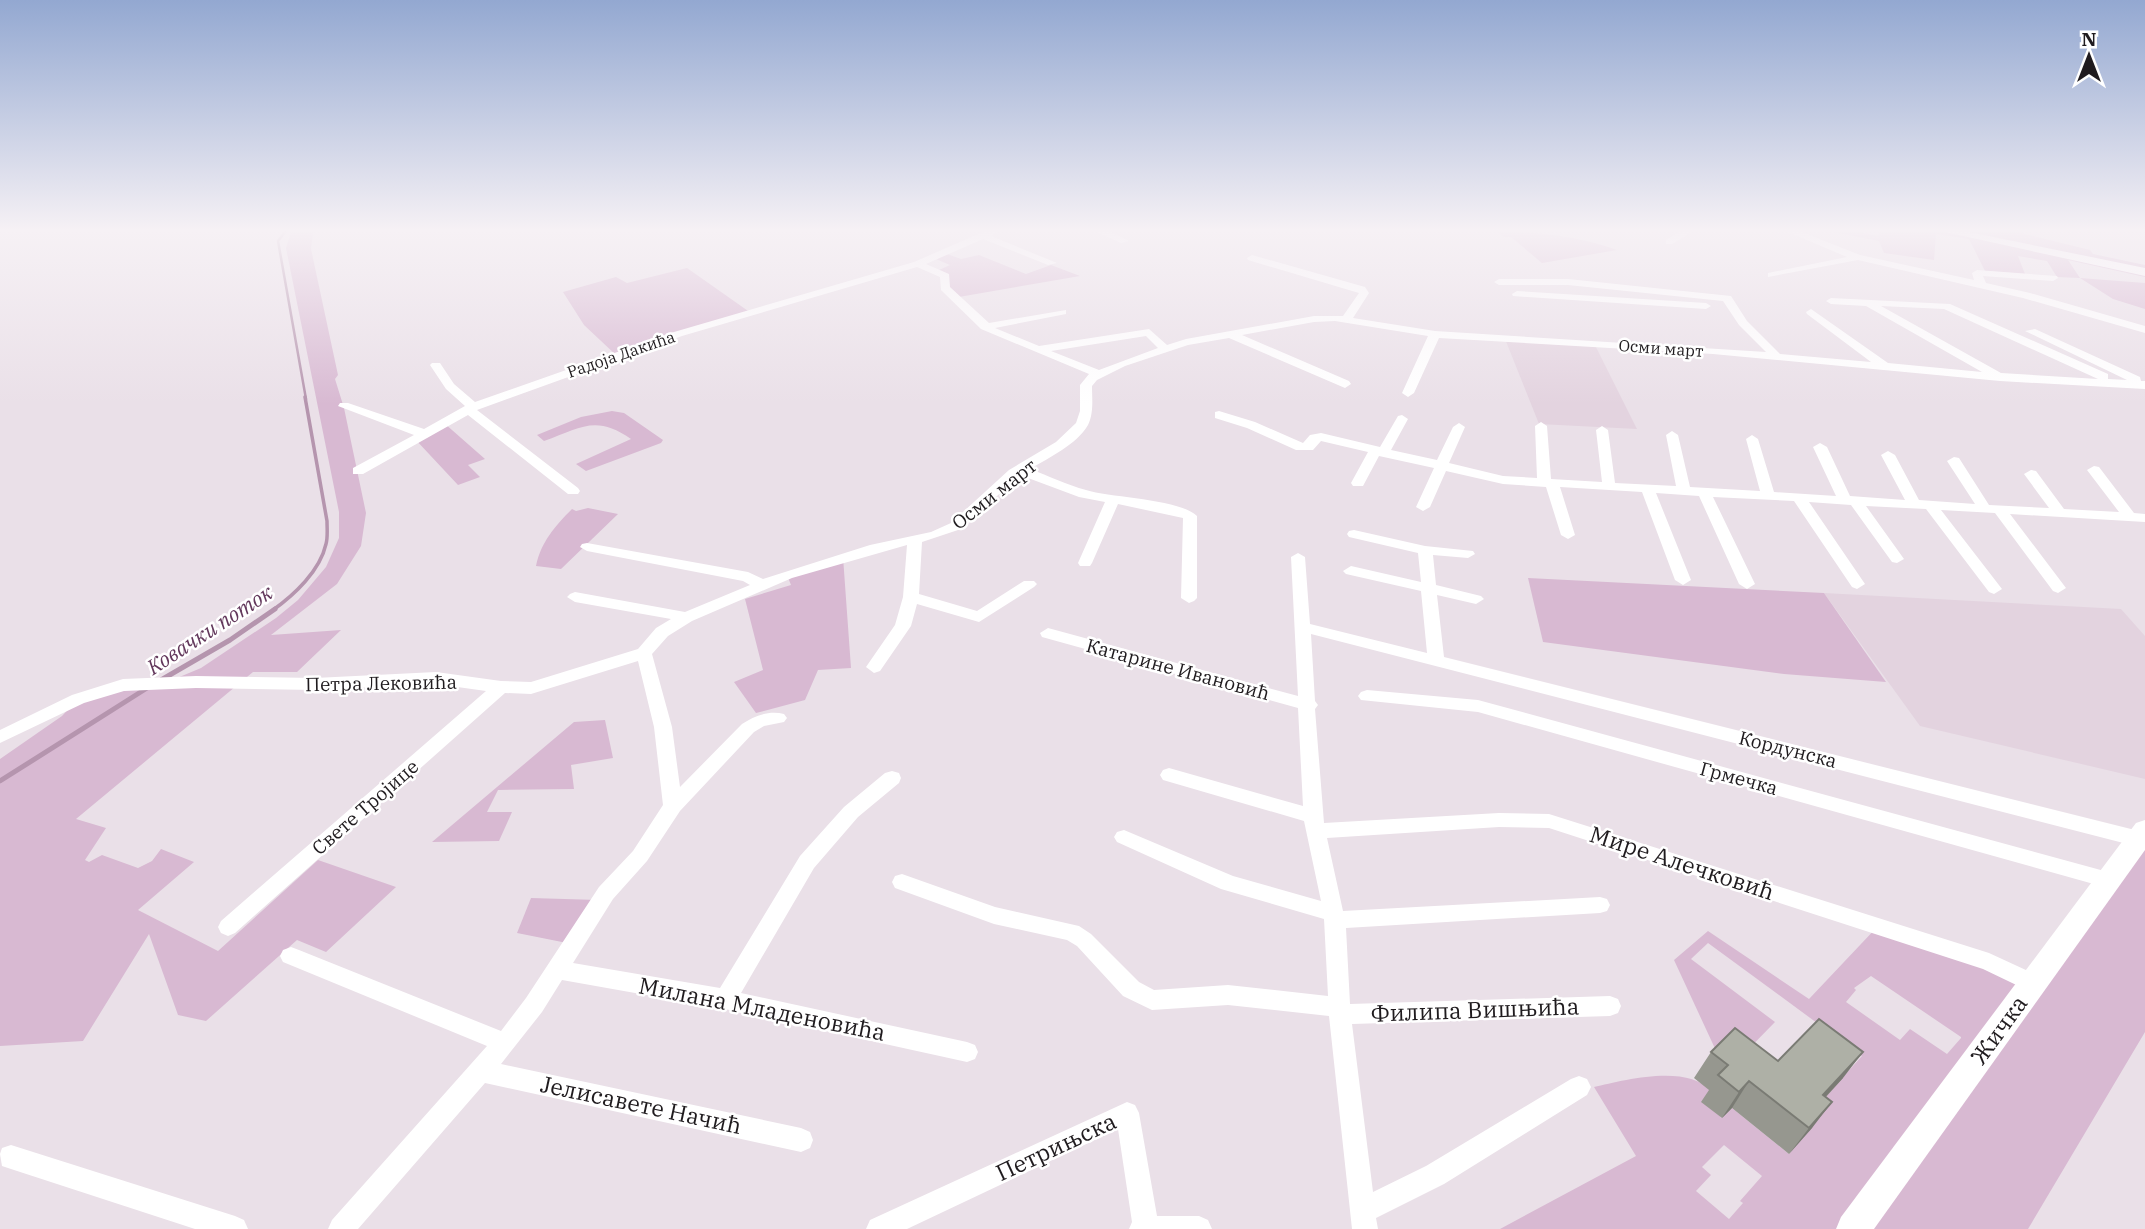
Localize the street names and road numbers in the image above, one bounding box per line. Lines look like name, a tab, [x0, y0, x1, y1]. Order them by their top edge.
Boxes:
street label: Радоја Дакића	[564, 326, 678, 382]
street label: Осми март	[1618, 335, 1704, 361]
street label: Осми март	[947, 453, 1041, 535]
street label: Катарине Ивановић	[1084, 633, 1272, 705]
street label: Петра Лековића	[305, 670, 457, 696]
street label: Кордунска	[1736, 725, 1840, 773]
street label: Свете Тројице	[307, 754, 423, 860]
street label: Грмечка	[1697, 756, 1781, 800]
street label: Мире Алечковић	[1586, 818, 1778, 906]
street label: Милана Младеновића	[636, 969, 888, 1047]
street label: Жичка	[1963, 989, 2033, 1070]
street label: Филипа Вишњића	[1370, 990, 1580, 1028]
street label: Јелисавете Начић	[538, 1068, 745, 1140]
street label: Петрињска	[991, 1105, 1121, 1187]

